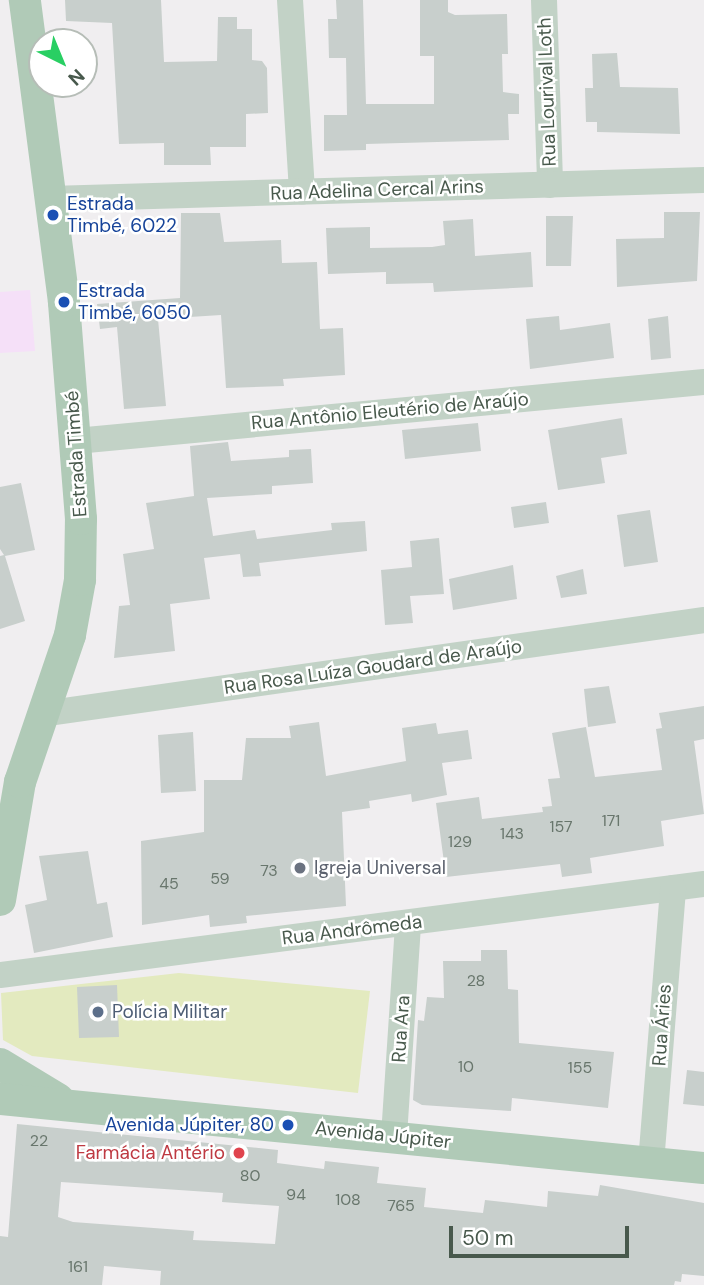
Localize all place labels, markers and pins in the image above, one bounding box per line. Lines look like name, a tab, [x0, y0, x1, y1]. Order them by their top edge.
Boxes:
place label: Estrada Timbé, 6022	[67, 193, 177, 237]
marker: Estrada Timbé, 6022	[45, 207, 61, 223]
place label: Estrada Timbé, 6050	[78, 280, 191, 324]
marker: Estrada Timbé, 6050	[56, 294, 72, 310]
place label: Igreja Universal	[314, 857, 446, 879]
marker: Igreja Universal	[292, 860, 308, 876]
place label: Polícia Militar	[112, 1001, 227, 1023]
marker: Polícia Militar	[90, 1004, 106, 1020]
place label: Avenida Júpiter, 80	[105, 1114, 274, 1136]
marker: Avenida Júpiter, 80	[280, 1117, 296, 1133]
place label: Farmácia Antério	[76, 1142, 225, 1164]
marker: Farmácia Antério	[231, 1145, 247, 1161]

